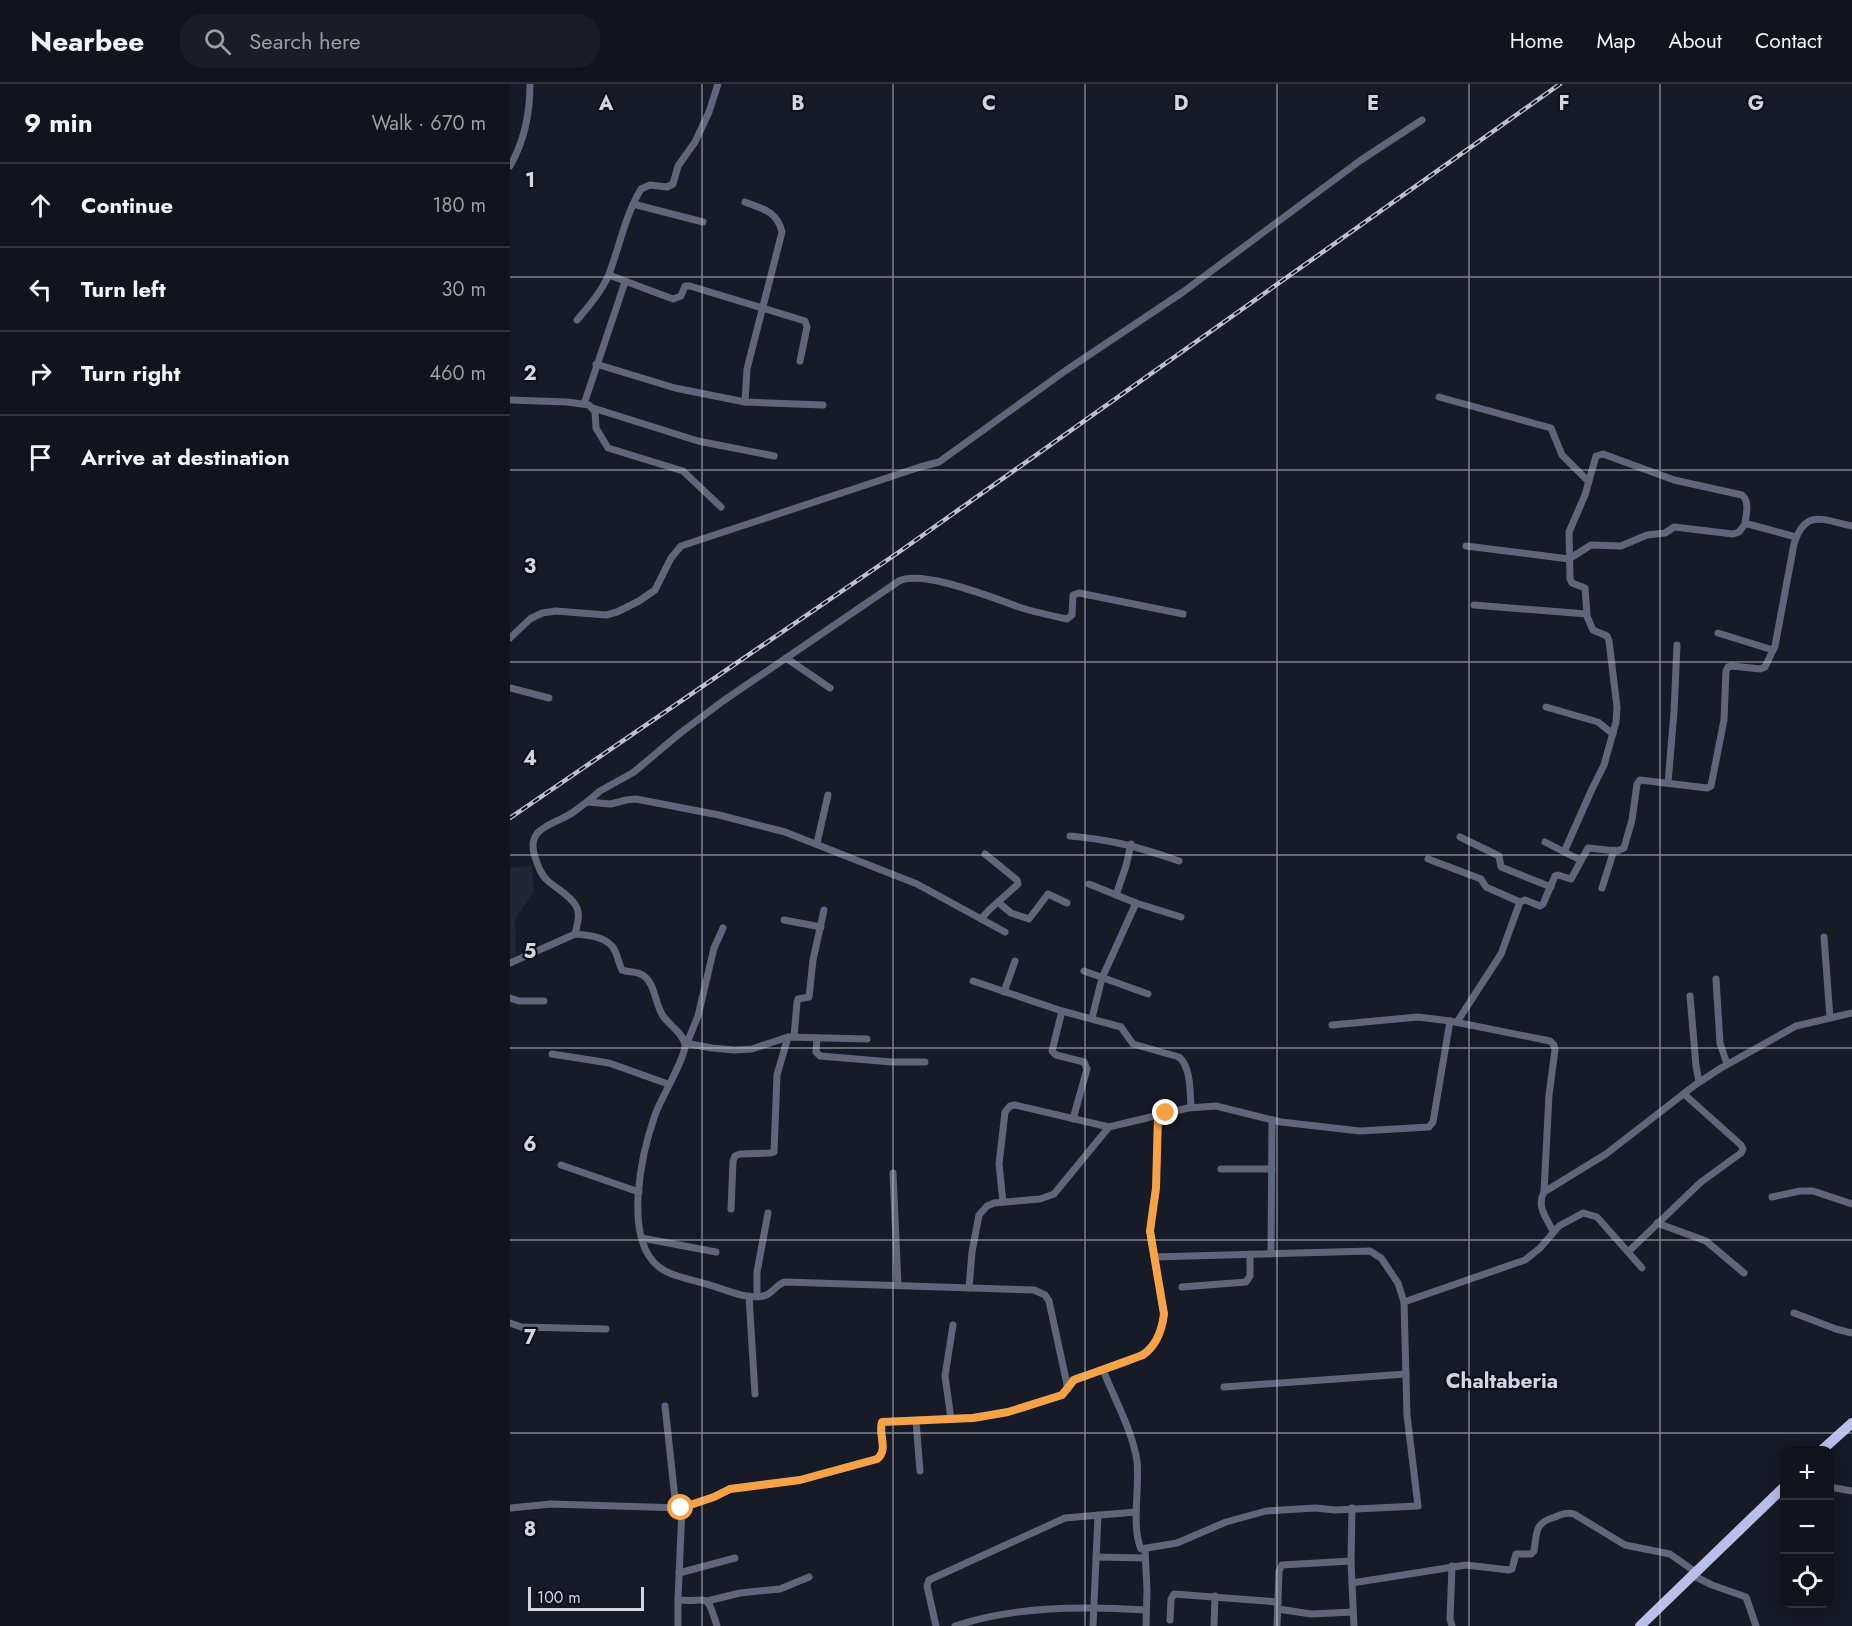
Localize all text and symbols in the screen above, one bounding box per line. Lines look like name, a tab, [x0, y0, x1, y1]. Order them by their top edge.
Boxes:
search box	[180, 14, 600, 68]
text: Nearbee	[30, 21, 144, 62]
icon: search	[201, 25, 234, 58]
text: Search here	[249, 25, 361, 57]
text: Home	[1510, 26, 1563, 56]
text: Map	[1596, 26, 1636, 56]
text: About	[1669, 26, 1722, 56]
text: Contact	[1755, 26, 1822, 56]
text: A	[598, 89, 614, 118]
text: B	[791, 89, 805, 118]
text: C	[982, 89, 996, 118]
text: D	[1174, 89, 1188, 118]
text: E	[1367, 89, 1379, 118]
text: F	[1558, 89, 1570, 118]
text: G	[1748, 89, 1764, 118]
text: 9 min	[24, 104, 93, 142]
text: Walk · 670 m	[372, 109, 486, 138]
text: 1	[525, 166, 535, 195]
icon: ahead	[24, 189, 57, 222]
text: Continue	[81, 189, 173, 221]
text: 180 m	[432, 191, 486, 220]
icon: left	[24, 273, 57, 306]
text: Turn left	[81, 273, 166, 305]
text: 30 m	[441, 275, 486, 304]
icon: right	[24, 357, 57, 390]
text: Turn right	[81, 357, 181, 389]
text: 460 m	[429, 359, 486, 388]
text: 2	[523, 359, 537, 388]
icon: arrive	[24, 441, 57, 474]
text: Arrive at destination	[81, 441, 290, 473]
text: 3	[524, 552, 536, 581]
text: 4	[523, 744, 537, 773]
text: 5	[524, 937, 537, 966]
route end	[1152, 1099, 1178, 1125]
text: 6	[523, 1130, 537, 1159]
text: 7	[524, 1323, 537, 1352]
district label: Chaltaberia	[1446, 1366, 1558, 1396]
map controls	[1780, 1446, 1834, 1608]
button: +	[1780, 1446, 1834, 1500]
route start	[667, 1494, 693, 1520]
button: −	[1780, 1500, 1834, 1554]
text: 8	[524, 1515, 536, 1544]
button: locate	[1780, 1554, 1834, 1608]
scale bar	[528, 1584, 644, 1612]
text: 100 m	[537, 1586, 581, 1609]

